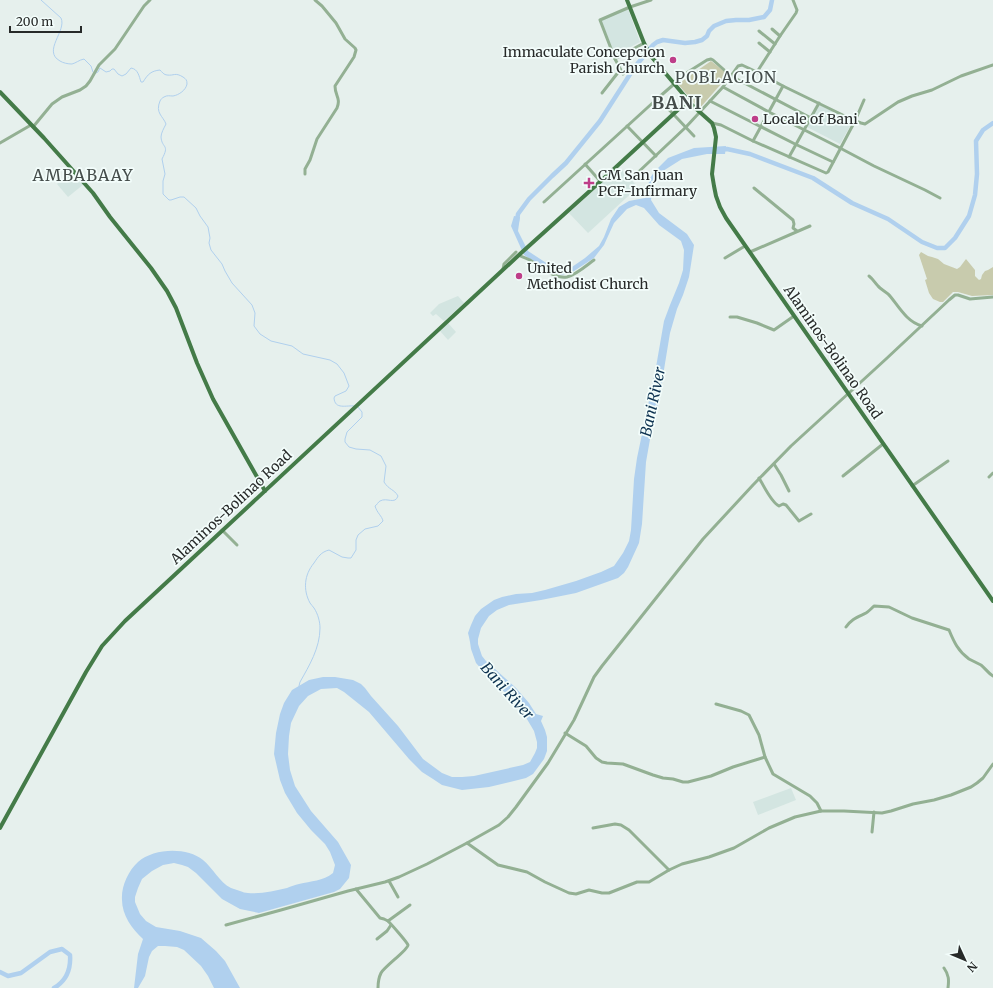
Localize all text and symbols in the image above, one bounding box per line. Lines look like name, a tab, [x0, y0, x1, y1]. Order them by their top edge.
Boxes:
scale bar	[10, 8, 81, 34]
text: 200 m	[16, 14, 53, 29]
place label: Immaculate Concepcion Parish Church	[503, 43, 665, 77]
marker: Immaculate Concepcion Parish Church	[668, 55, 678, 65]
district label: POBLACION	[675, 67, 777, 87]
district label: BANI	[652, 91, 702, 114]
place label: Locale of Bani	[763, 110, 858, 128]
marker: Locale of Bani	[750, 114, 760, 124]
district label: AMBABAAY	[32, 165, 133, 185]
place label: CM San Juan PCF-Infirmary	[598, 166, 698, 200]
marker: CM San Juan PCF-Infirmary	[583, 177, 595, 189]
place label: United Methodist Church	[527, 259, 649, 293]
marker: United Methodist Church	[514, 271, 524, 281]
street label: Alaminos-Bolinao Road	[779, 281, 886, 423]
water label: Bani River	[636, 364, 669, 438]
street label: Alaminos-Bolinao Road	[166, 446, 296, 569]
water label: Bani River	[477, 658, 539, 724]
north arrow	[945, 940, 985, 980]
text: N	[964, 959, 980, 975]

